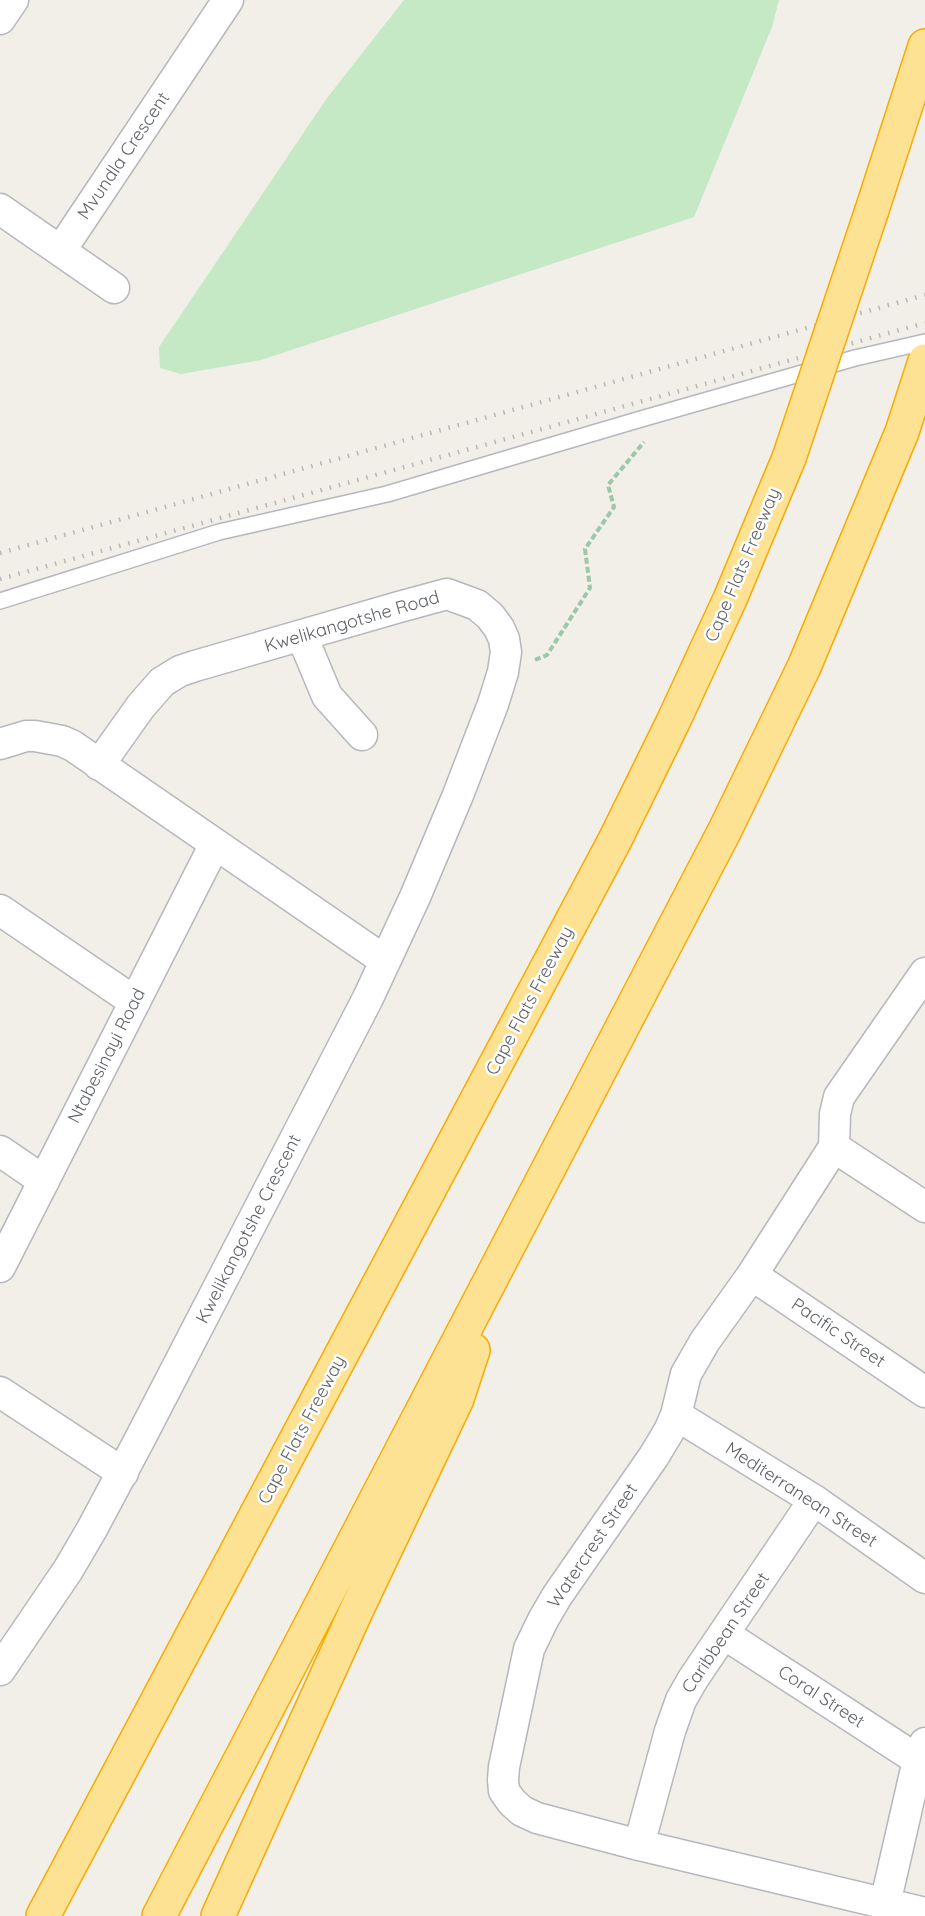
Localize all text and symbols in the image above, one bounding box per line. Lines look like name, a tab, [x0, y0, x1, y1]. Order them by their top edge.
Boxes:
street label: Mvundla Crescent	[73, 88, 175, 224]
street label: Cape Flats Freeway	[701, 485, 785, 645]
street label: Kwelikangotshe Road	[262, 587, 442, 657]
street label: Cape Flats Freeway	[482, 923, 578, 1079]
street label: Ntabesinayi Road	[64, 985, 150, 1127]
street label: Kwelikangotshe Crescent	[192, 1131, 306, 1327]
street label: Pacific Street	[787, 1294, 889, 1372]
street label: Cape Flats Freeway	[254, 1352, 350, 1508]
street label: Mediterranean Street	[721, 1438, 881, 1552]
street label: Watercrest Street	[543, 1480, 643, 1612]
street label: Caribbean Street	[678, 1569, 774, 1697]
street label: Coral Street	[774, 1661, 868, 1733]

